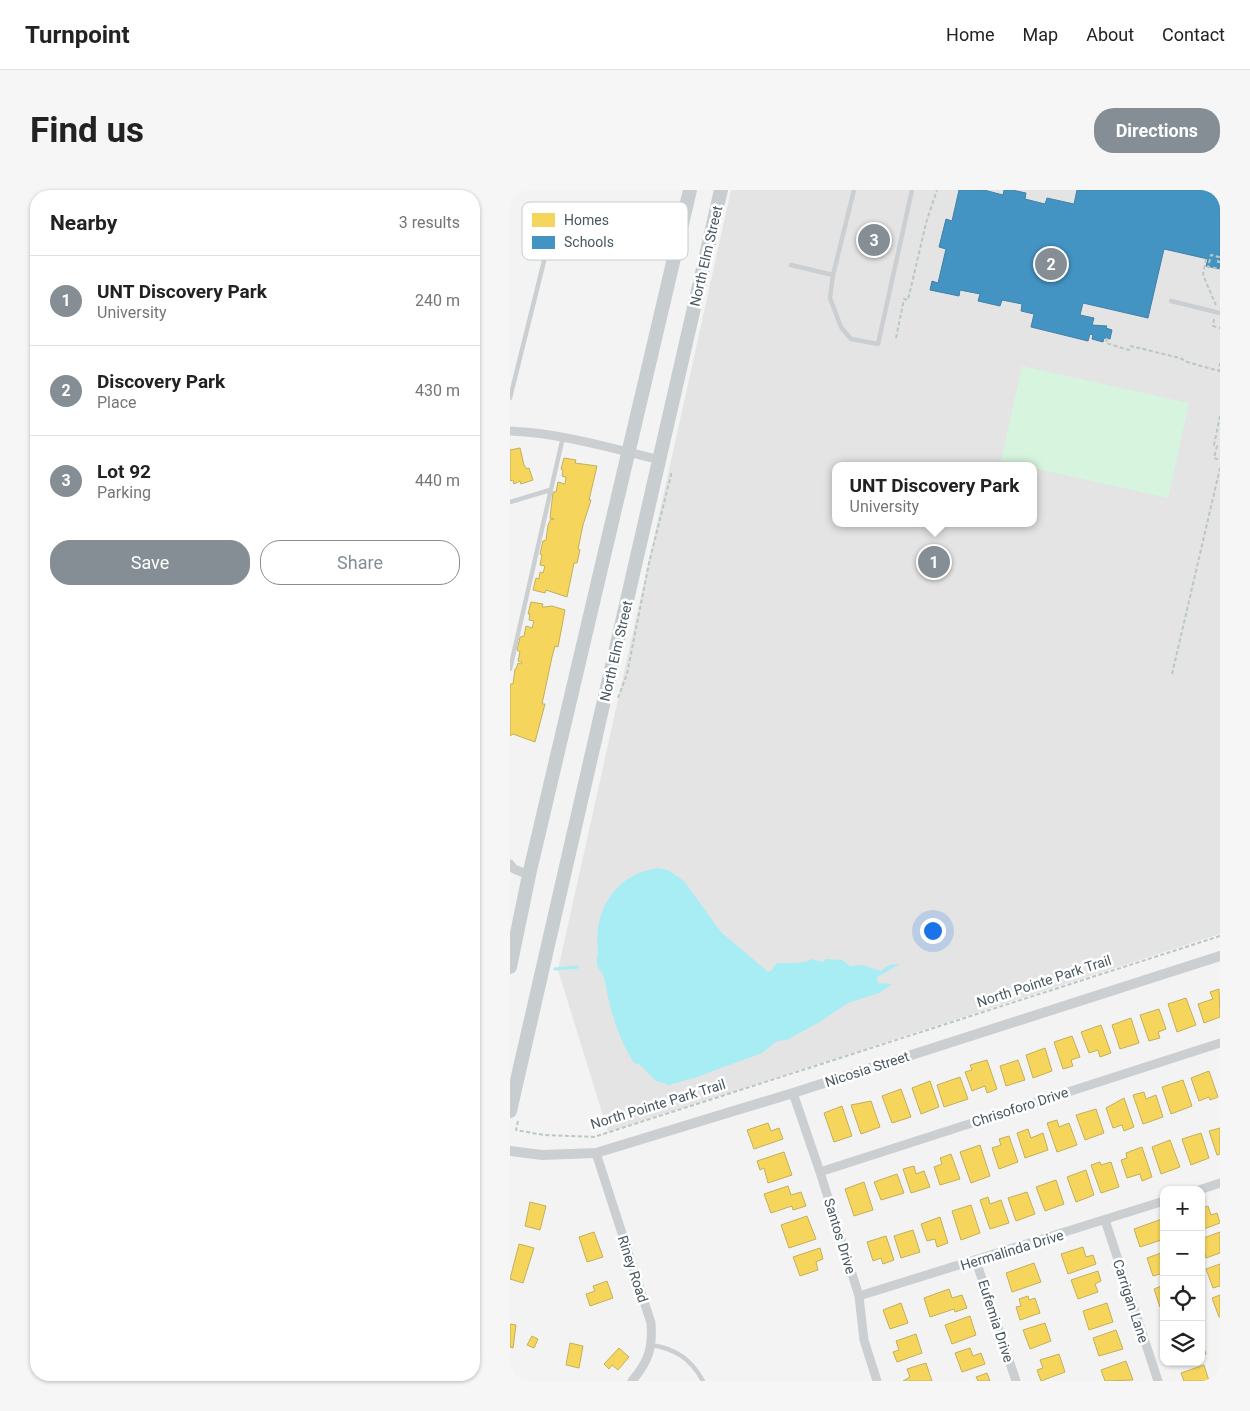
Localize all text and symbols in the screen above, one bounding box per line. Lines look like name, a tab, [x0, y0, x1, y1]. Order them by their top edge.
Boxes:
text: Turnpoint	[25, 21, 130, 49]
text: Home	[946, 24, 995, 45]
text: Map	[1023, 24, 1058, 45]
text: About	[1086, 24, 1134, 45]
text: Contact	[1162, 24, 1225, 45]
button: Directions	[1094, 108, 1220, 153]
text: Find us	[30, 110, 144, 151]
legend	[522, 202, 688, 260]
street label: North Elm Street	[687, 204, 725, 308]
text: Nearby	[50, 211, 117, 235]
text: Homes	[564, 212, 609, 228]
text: 3 results	[399, 213, 460, 232]
pin: 3	[858, 221, 890, 259]
text: Schools	[564, 234, 614, 250]
pin: 2	[1035, 245, 1067, 283]
text: UNT Discovery Park	[97, 280, 267, 303]
text: 1	[61, 291, 71, 310]
text: 240 m	[415, 291, 460, 310]
text: University	[97, 303, 167, 322]
text: Discovery Park	[97, 370, 225, 393]
text: 2	[61, 381, 71, 400]
text: 430 m	[415, 381, 460, 400]
text: Place	[97, 393, 137, 412]
text: Lot 92	[97, 460, 151, 483]
popup	[832, 462, 1037, 527]
text: 3	[61, 471, 71, 490]
text: 440 m	[415, 471, 460, 490]
text: UNT Discovery Park	[850, 474, 1019, 497]
text: Parking	[97, 483, 151, 502]
text: University	[850, 497, 919, 516]
button: Save	[50, 540, 250, 585]
button: Share	[260, 540, 460, 585]
pin: 1	[918, 543, 950, 581]
street label: North Elm Street	[597, 599, 635, 703]
your location	[920, 918, 946, 944]
street label: North Pointe Park Trail	[975, 952, 1113, 1010]
street label: Nicosia Street	[823, 1048, 911, 1090]
street label: North Pointe Park Trail	[589, 1076, 727, 1132]
street label: Chrisoforo Drive	[970, 1084, 1070, 1130]
map controls	[1160, 1186, 1205, 1366]
button: +	[1160, 1186, 1205, 1231]
street label: Santos Drive	[821, 1196, 859, 1276]
street label: Hermalinda Drive	[958, 1227, 1066, 1273]
button: −	[1160, 1231, 1205, 1276]
street label: Riney Road	[615, 1234, 651, 1304]
street label: Carrigan Lane	[1110, 1257, 1152, 1345]
button: locate	[1160, 1276, 1205, 1321]
street label: Eufemia Drive	[975, 1278, 1017, 1364]
button: layers	[1160, 1321, 1205, 1366]

